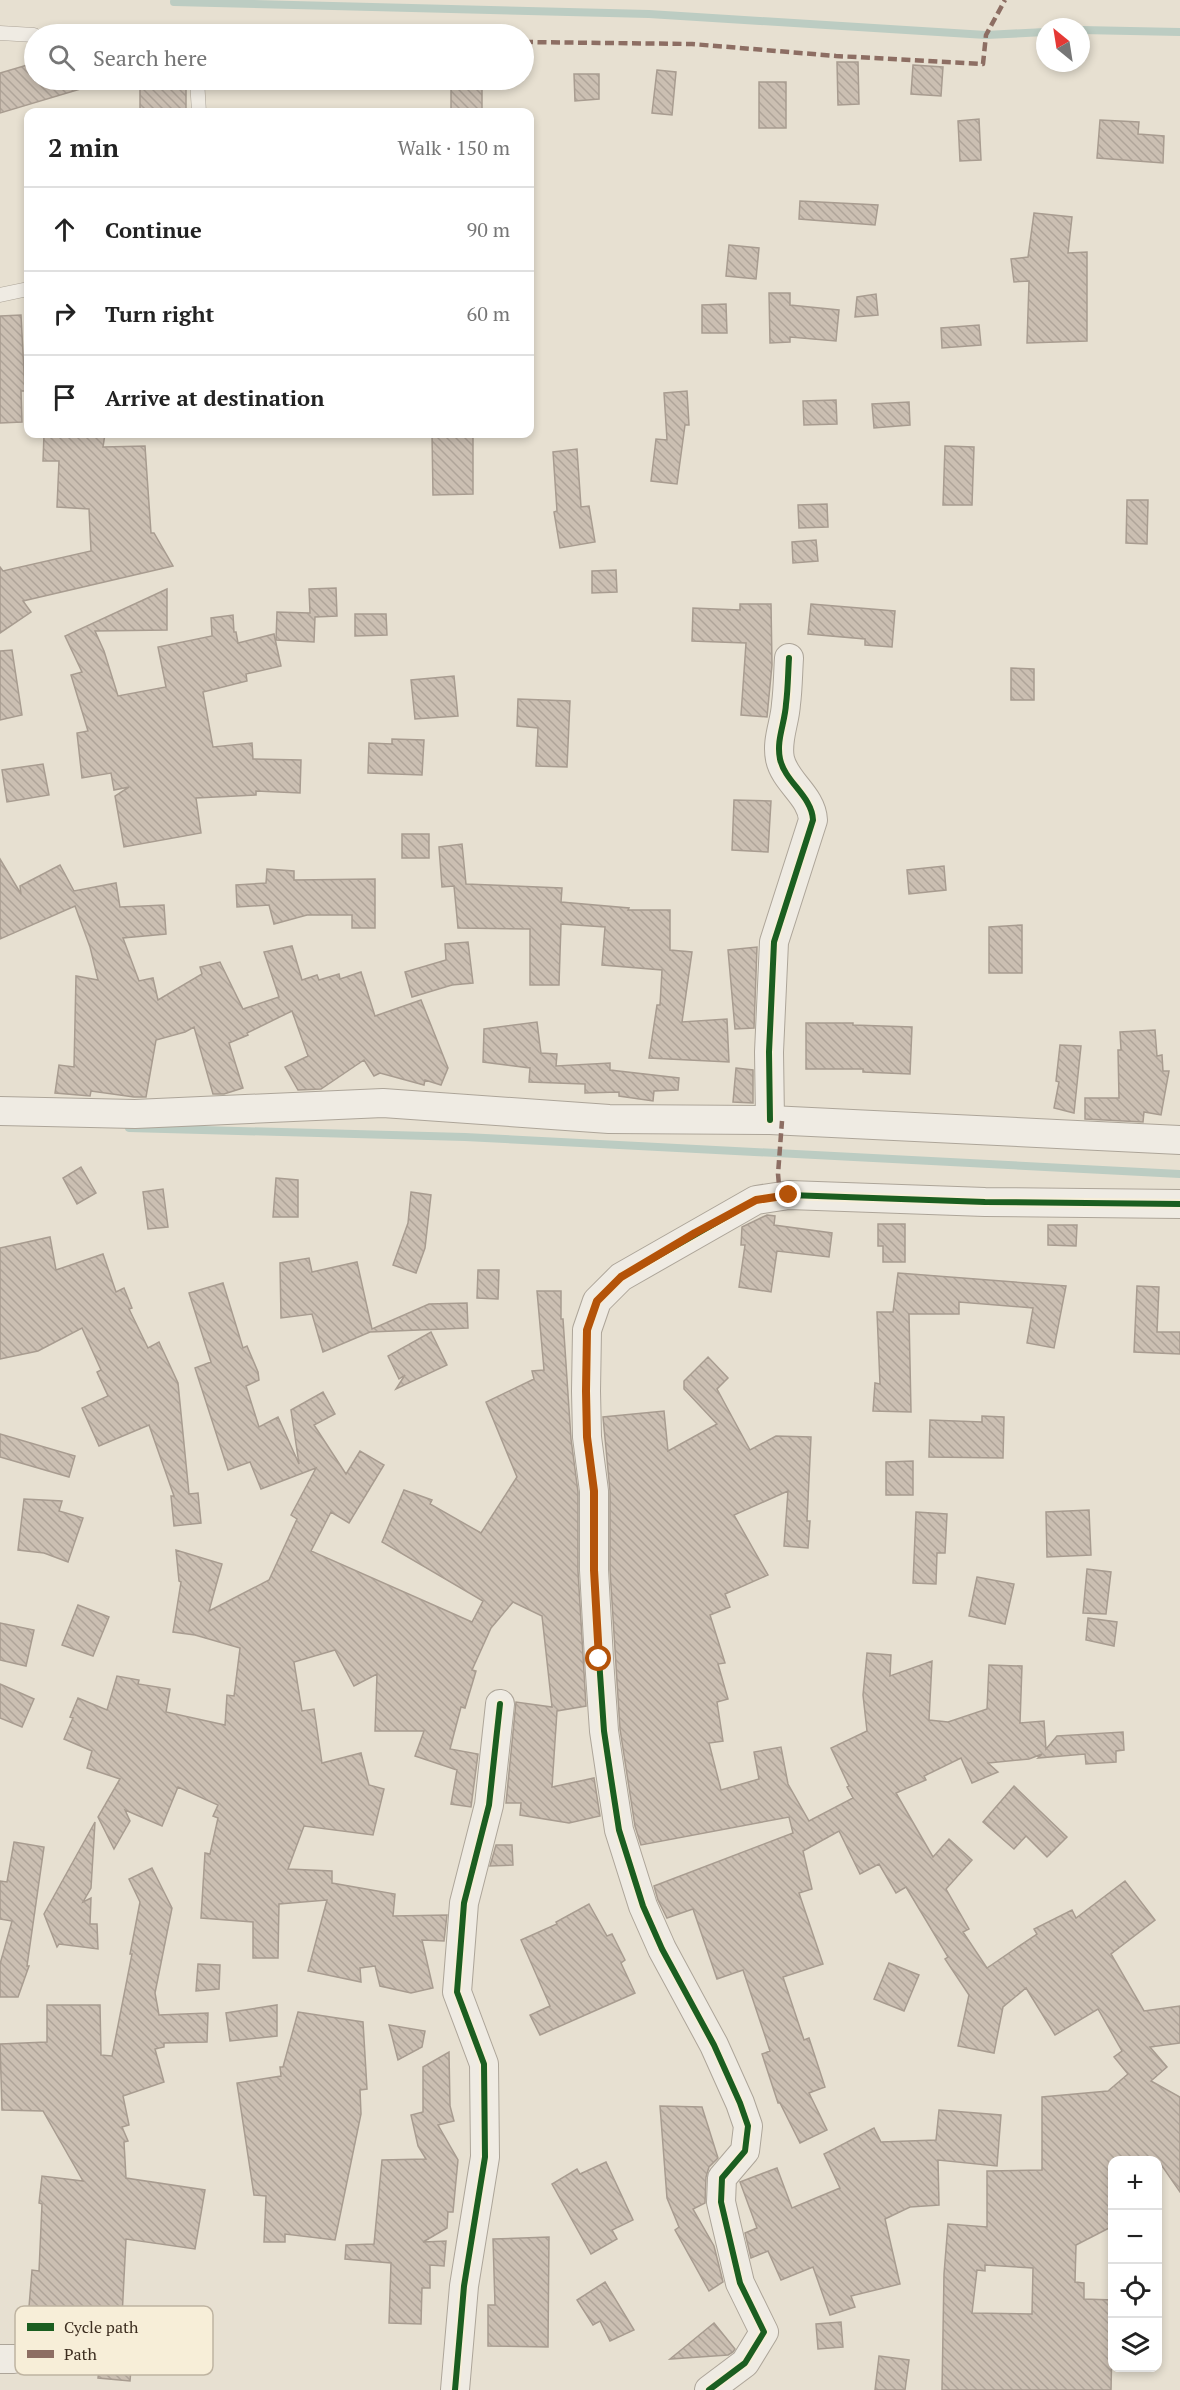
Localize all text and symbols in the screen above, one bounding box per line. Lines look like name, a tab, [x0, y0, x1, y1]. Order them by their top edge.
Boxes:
north arrow	[1036, 18, 1090, 72]
search box	[24, 24, 534, 90]
icon: search	[45, 41, 78, 74]
text: Search here	[93, 43, 207, 72]
text: 2 min	[48, 130, 119, 164]
text: Walk · 150 m	[398, 134, 510, 161]
icon: ahead	[48, 213, 81, 246]
text: Continue	[105, 215, 202, 244]
text: 90 m	[467, 216, 510, 243]
icon: right	[48, 297, 81, 330]
text: Turn right	[105, 299, 214, 328]
text: 60 m	[467, 300, 510, 327]
icon: arrive	[48, 381, 81, 414]
text: Arrive at destination	[105, 383, 324, 412]
route end	[775, 1181, 801, 1207]
route start	[585, 1645, 611, 1671]
map controls	[1108, 2156, 1162, 2372]
button: +	[1108, 2156, 1162, 2210]
button: −	[1108, 2210, 1162, 2264]
button: locate	[1108, 2264, 1162, 2318]
legend	[15, 2306, 213, 2375]
text: Cycle path	[64, 2316, 139, 2338]
button: layers	[1108, 2318, 1162, 2372]
text: Path	[64, 2343, 98, 2365]

